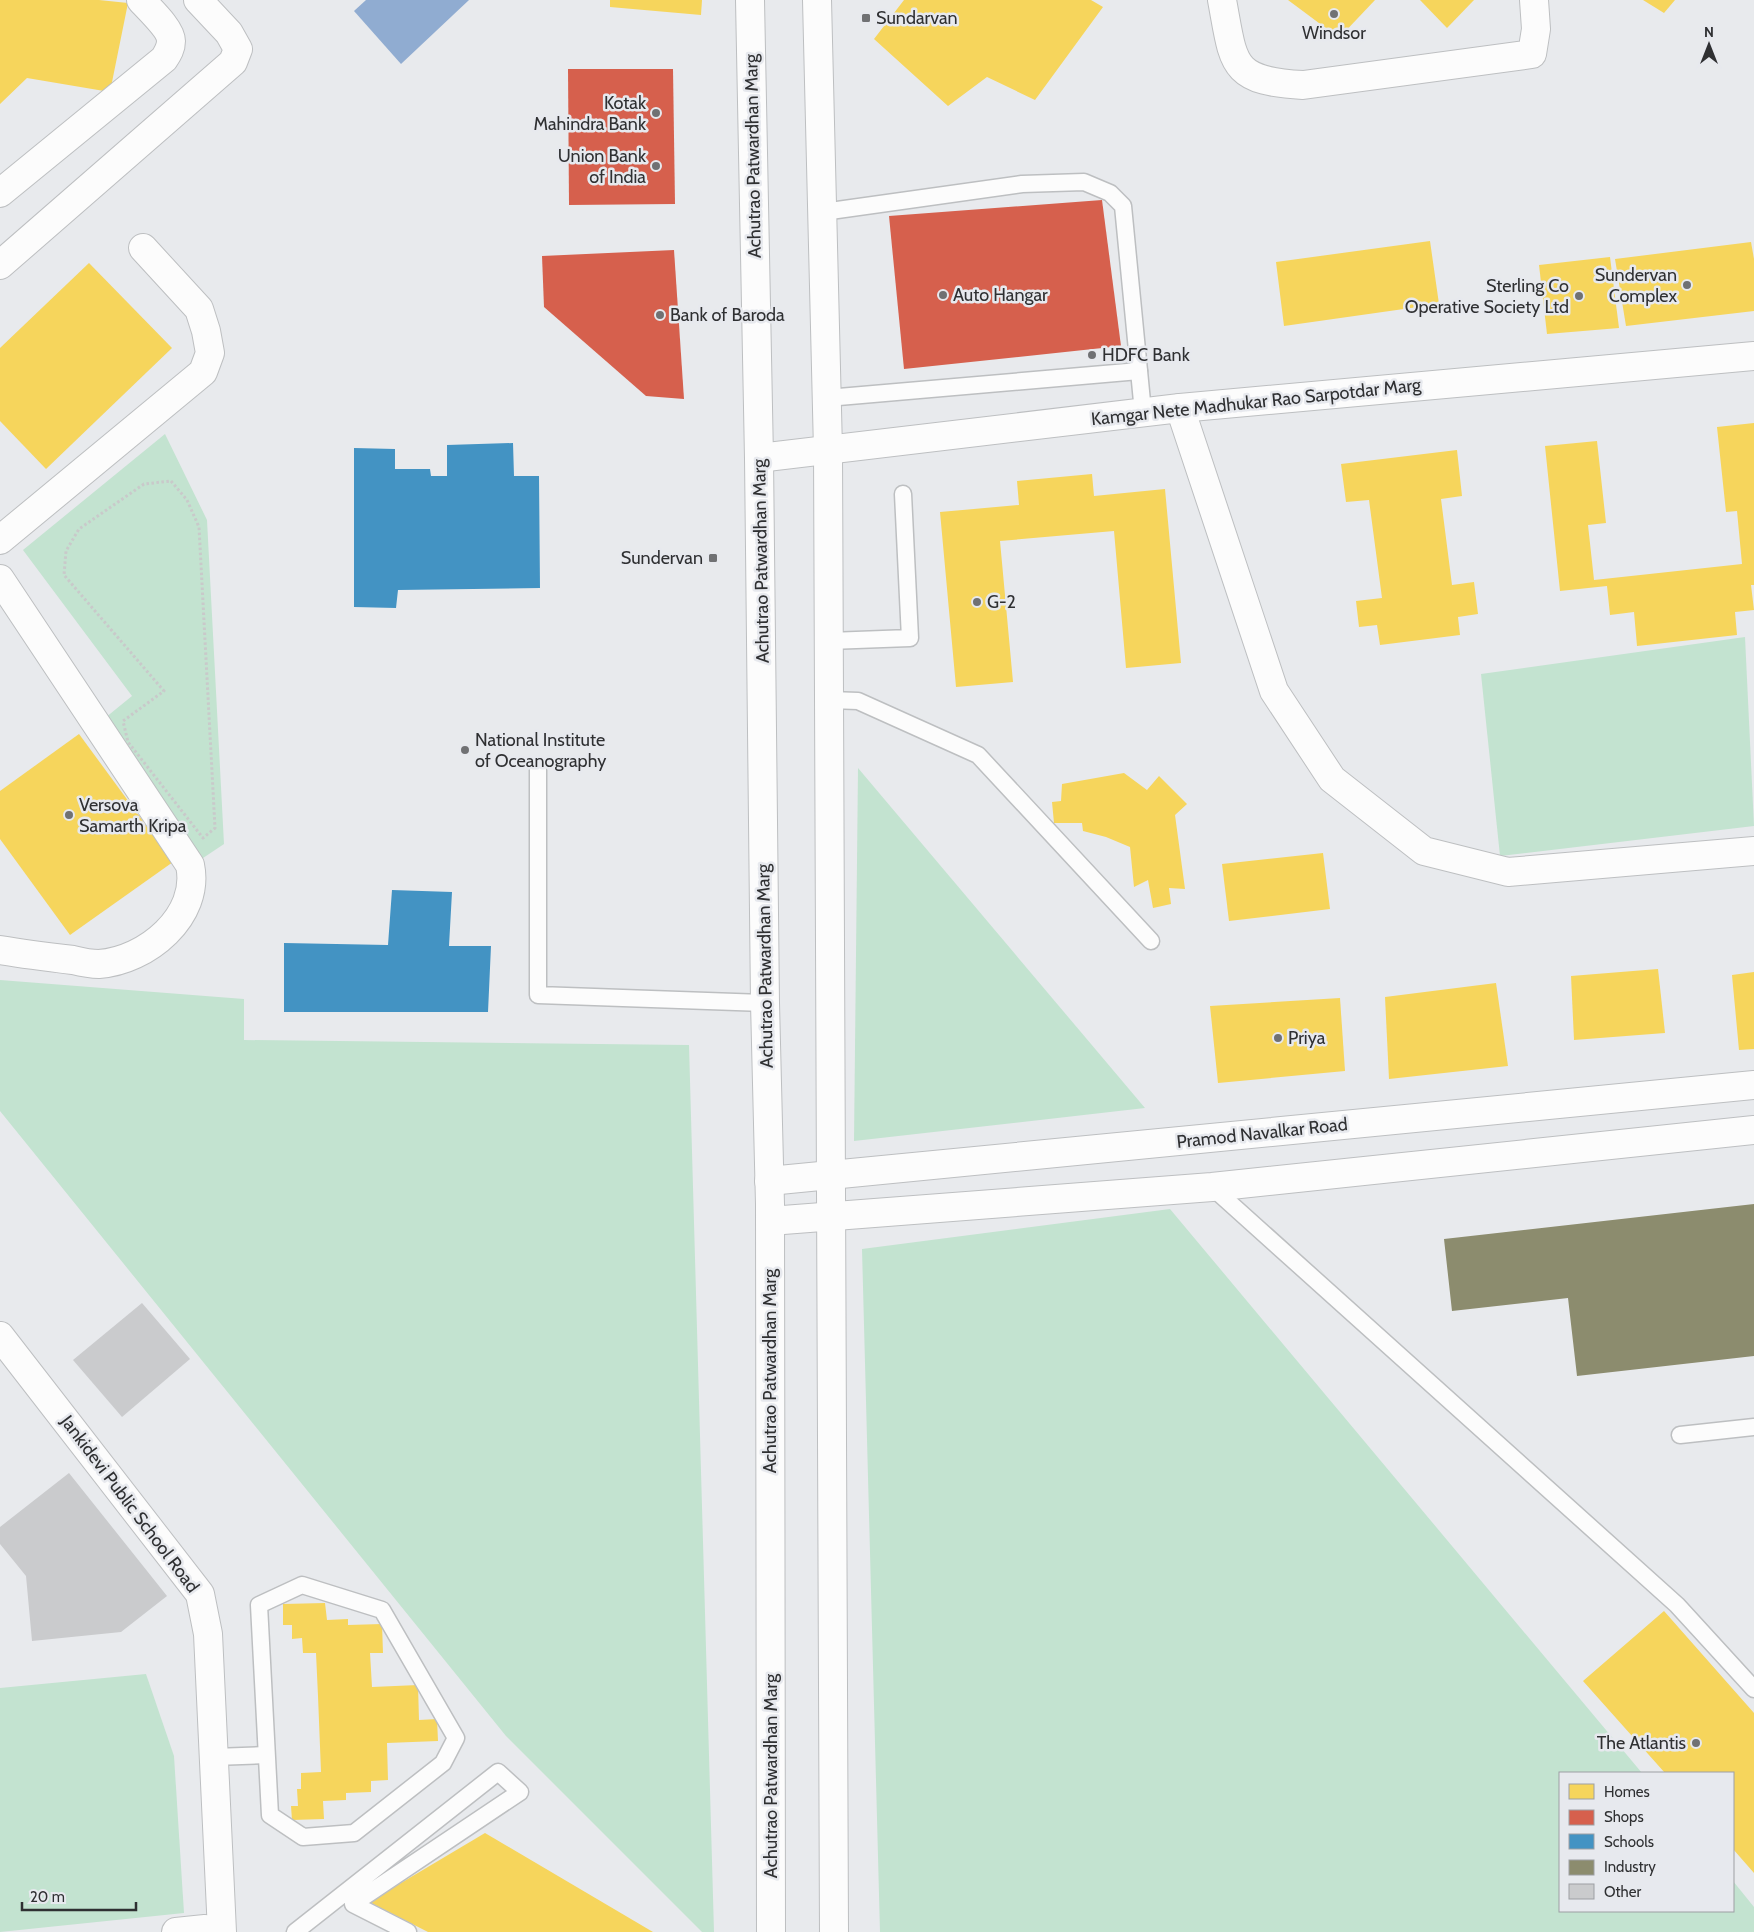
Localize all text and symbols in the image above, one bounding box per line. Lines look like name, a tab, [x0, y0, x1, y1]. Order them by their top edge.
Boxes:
place label: Sundarvan	[876, 7, 958, 29]
marker: Windsor	[1328, 8, 1340, 20]
marker: Sundarvan	[860, 12, 872, 24]
north arrow	[1684, 20, 1734, 70]
place label: Windsor	[1302, 22, 1366, 44]
text: N	[1704, 23, 1714, 41]
street label: Achutrao Patwardhan Marg	[740, 53, 766, 258]
place label: Kotak Mahindra Bank	[533, 92, 647, 135]
marker: Kotak Mahindra Bank	[650, 107, 662, 119]
place label: Union Bank of India	[558, 145, 647, 188]
marker: Union Bank of India	[650, 160, 662, 172]
place label: Sundervan Complex	[1595, 264, 1677, 307]
place label: Sterling Co Operative Society Ltd	[1405, 275, 1569, 318]
marker: Sundervan Complex	[1681, 279, 1693, 291]
place label: Auto Hangar	[953, 284, 1048, 306]
marker: Auto Hangar	[937, 289, 949, 301]
marker: Sterling Co Operative Society Ltd	[1573, 290, 1585, 302]
place label: Bank of Baroda	[670, 304, 785, 326]
marker: Bank of Baroda	[654, 309, 666, 321]
place label: HDFC Bank	[1102, 344, 1191, 366]
marker: HDFC Bank	[1086, 349, 1098, 361]
street label: Kamgar Nete Madhukar Rao Sarpotdar Marg	[1090, 374, 1423, 430]
street label: Achutrao Patwardhan Marg	[748, 458, 774, 663]
place label: Sundervan	[621, 547, 703, 569]
marker: Sundervan	[707, 552, 719, 564]
place label: G-2	[987, 591, 1016, 613]
marker: G-2	[971, 596, 983, 608]
place label: National Institute of Oceanography	[475, 729, 606, 772]
marker: National Institute of Oceanography	[459, 744, 471, 756]
place label: Versova Samarth Kripa	[79, 794, 187, 837]
marker: Versova Samarth Kripa	[63, 809, 75, 821]
street label: Achutrao Patwardhan Marg	[752, 863, 778, 1068]
place label: Priya	[1288, 1027, 1326, 1049]
marker: Priya	[1272, 1032, 1284, 1044]
street label: Pramod Navalkar Road	[1175, 1113, 1349, 1153]
street label: Achutrao Patwardhan Marg	[759, 1268, 781, 1473]
street label: Jankidevi Public School Road	[56, 1410, 204, 1597]
street label: Achutrao Patwardhan Marg	[760, 1673, 782, 1878]
place label: The Atlantis	[1597, 1732, 1686, 1754]
marker: The Atlantis	[1690, 1737, 1702, 1749]
legend	[1559, 1772, 1734, 1912]
text: Homes	[1604, 1783, 1650, 1801]
text: Shops	[1604, 1808, 1644, 1826]
text: Schools	[1604, 1833, 1654, 1851]
text: Industry	[1604, 1858, 1656, 1876]
scale bar	[22, 1880, 136, 1912]
text: Other	[1604, 1883, 1641, 1901]
text: 20 m	[30, 1888, 65, 1906]

